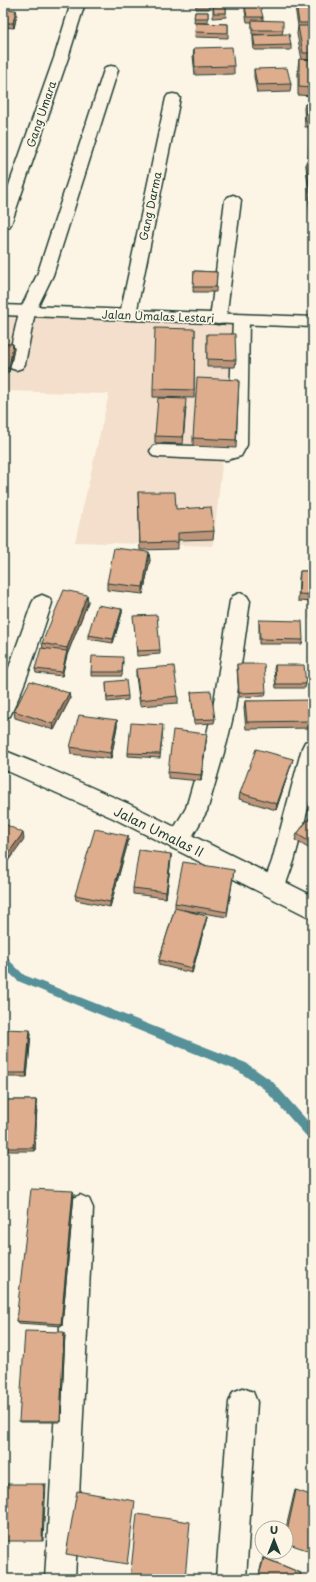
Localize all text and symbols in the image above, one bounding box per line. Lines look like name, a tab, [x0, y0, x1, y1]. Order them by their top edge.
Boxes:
street label: Gang Umara	[22, 78, 60, 150]
street label: Gang Darma	[134, 170, 166, 242]
street label: Jalan Umalas Lestari	[101, 306, 215, 326]
street label: Jalan Umalas II	[111, 801, 207, 861]
north arrow	[254, 1520, 294, 1560]
text: U	[270, 1521, 278, 1538]

